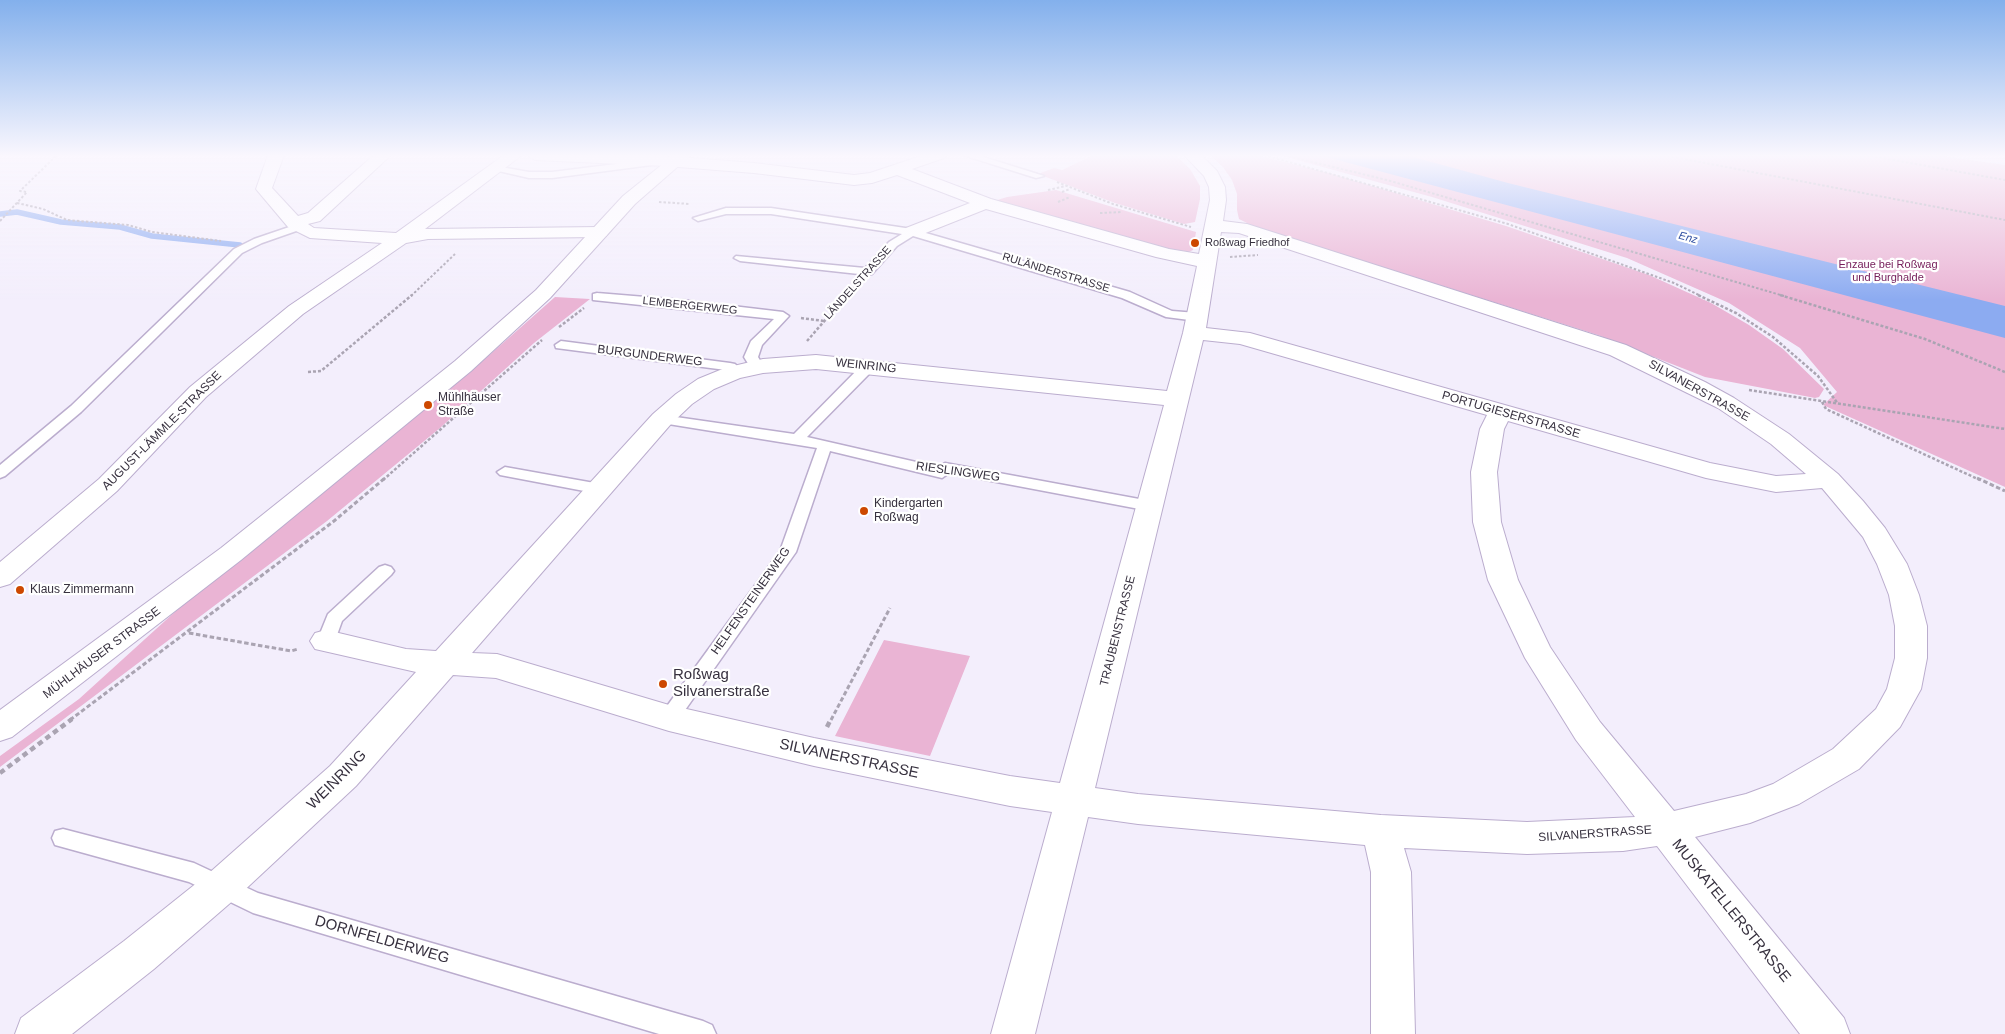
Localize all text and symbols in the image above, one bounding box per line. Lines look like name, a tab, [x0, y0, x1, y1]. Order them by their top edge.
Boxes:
water label: Enz	[1677, 229, 1699, 247]
place label: Roßwag Friedhof	[1205, 236, 1289, 250]
marker: Roßwag Friedhof	[1189, 237, 1201, 249]
street label: LÄNDELSTRASSE	[822, 244, 894, 322]
street label: RULÄNDERSTRASSE	[1001, 250, 1111, 296]
park label: Enzaue bei Roßwag und Burghalde	[1838, 258, 1938, 284]
street label: LEMBERGERWEG	[642, 294, 738, 318]
street label: BURGUNDERWEG	[597, 342, 703, 370]
street label: WEINRING	[835, 356, 897, 376]
street label: SILVANERSTRASSE	[1646, 357, 1752, 425]
street label: AUGUST-LÄMMLE-STRASSE	[99, 368, 225, 494]
street label: PORTUGIESERSTRASSE	[1440, 388, 1582, 442]
place label: Mühlhäuser Straße	[438, 391, 501, 419]
marker: Mühlhäuser Straße	[422, 399, 434, 411]
street label: RIESLINGWEG	[915, 459, 1001, 485]
place label: Kindergarten Roßwag	[874, 497, 943, 525]
marker: Kindergarten Roßwag	[858, 505, 870, 517]
street label: HELFENSTEINERWEG	[708, 545, 794, 657]
street label: TRAUBENSTRASSE	[1097, 574, 1139, 688]
place label: Klaus Zimmermann	[30, 583, 134, 597]
marker: Klaus Zimmermann	[14, 584, 26, 596]
street label: MÜHLHÄUSER STRASSE	[40, 604, 164, 702]
place label: Roßwag Silvanerstraße	[673, 666, 770, 701]
marker: Roßwag Silvanerstraße	[657, 678, 669, 690]
street label: SILVANERSTRASSE	[778, 735, 920, 783]
street label: WEINRING	[304, 747, 370, 813]
street label: SILVANERSTRASSE	[1538, 823, 1652, 845]
street label: MUSKATELLERSTRASSE	[1668, 836, 1794, 986]
street label: DORNFELDERWEG	[313, 912, 451, 968]

